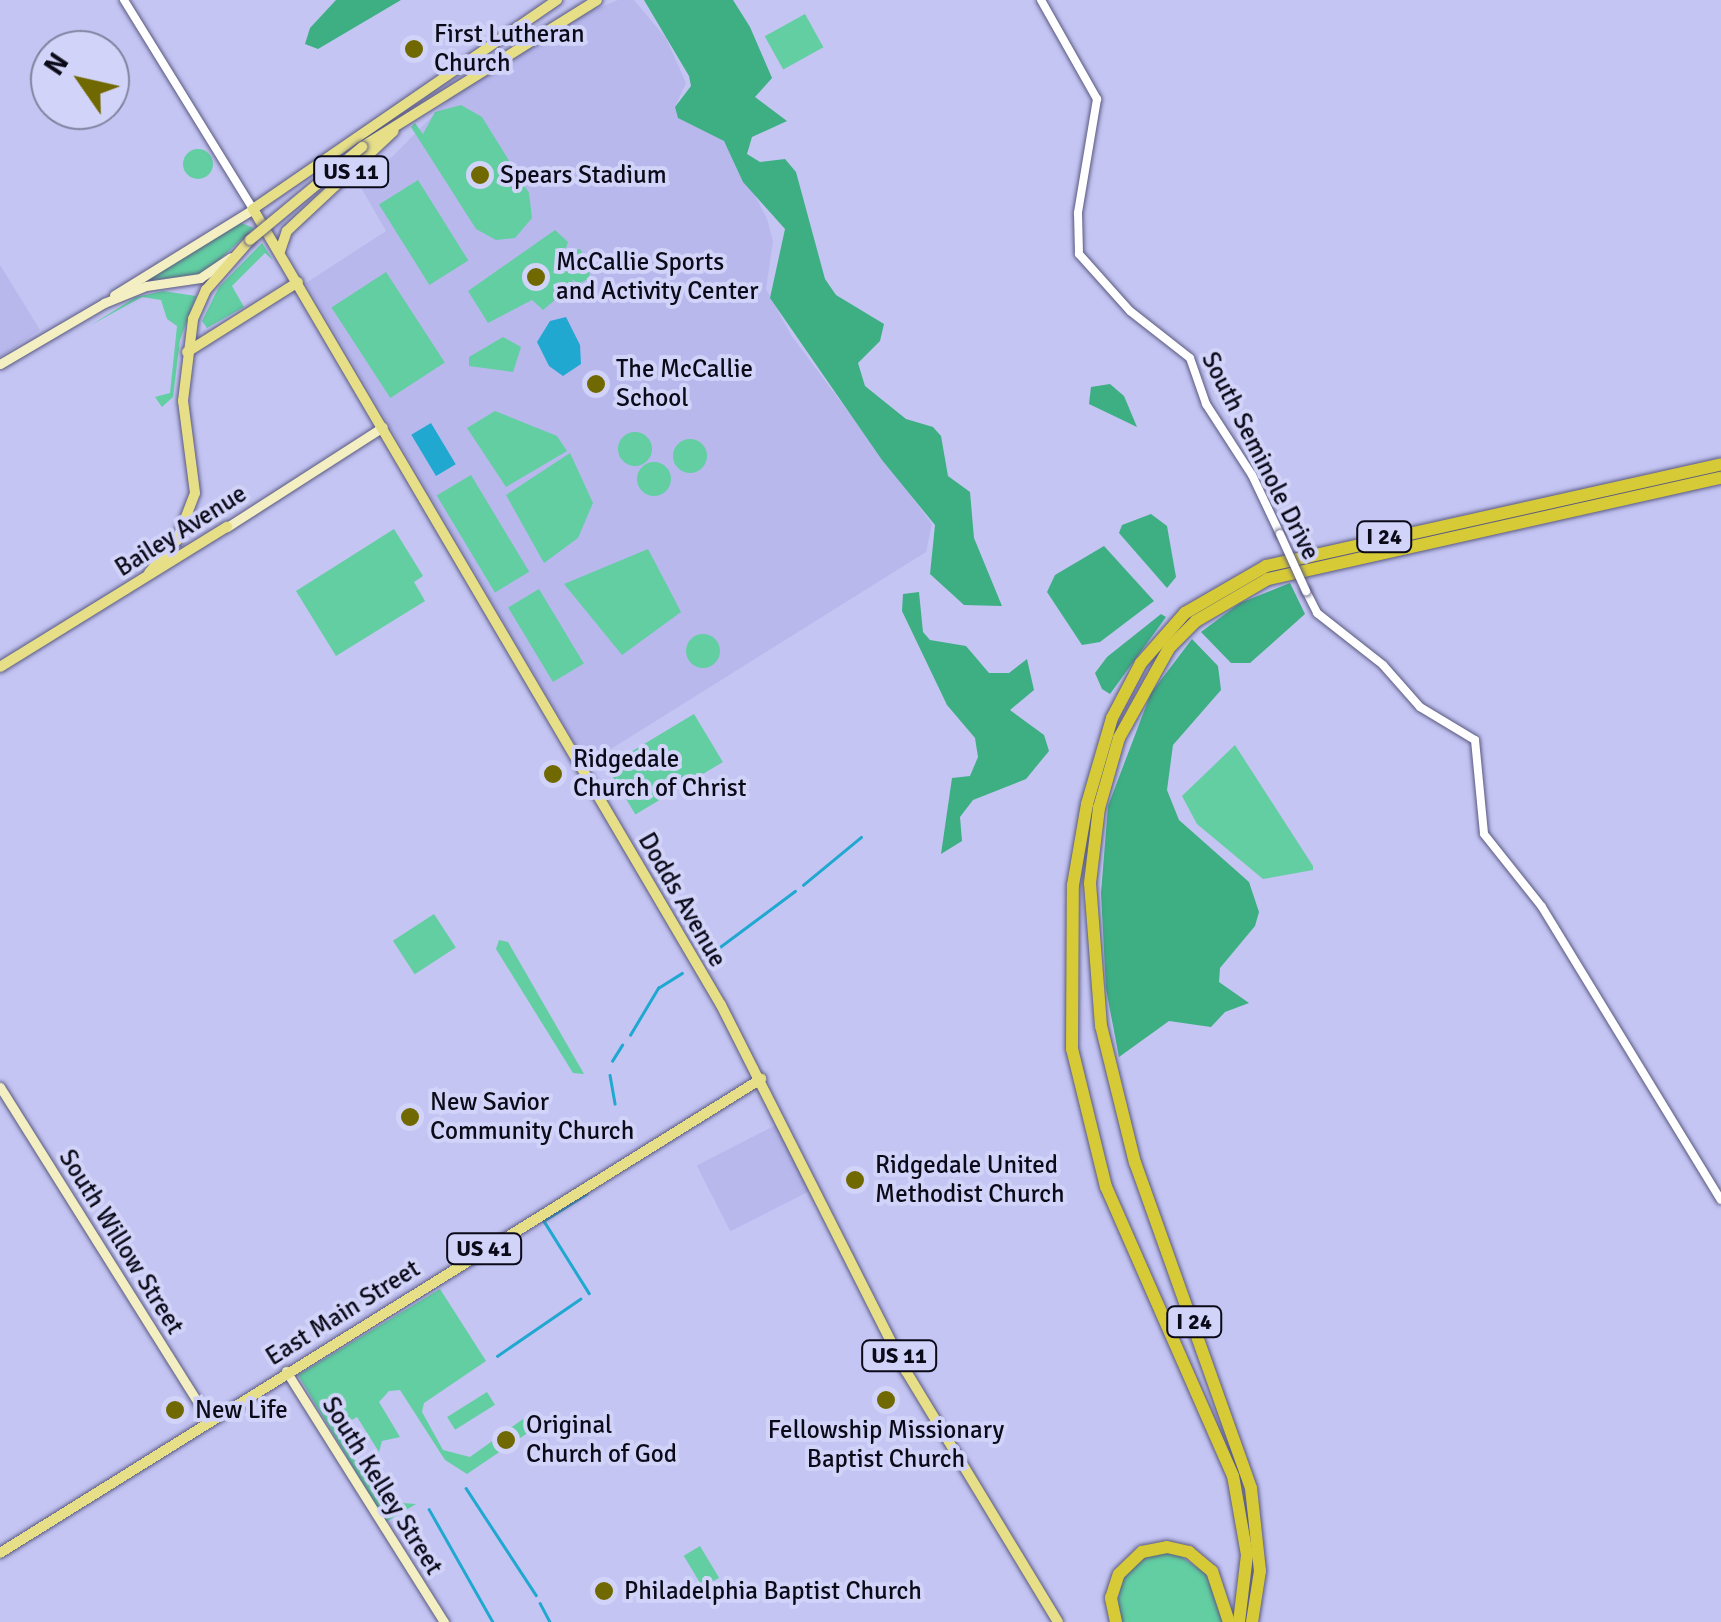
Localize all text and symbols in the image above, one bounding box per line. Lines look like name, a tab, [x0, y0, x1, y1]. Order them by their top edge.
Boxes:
place label: First Lutheran Church	[434, 20, 585, 79]
north arrow	[30, 30, 130, 130]
marker: First Lutheran Church	[403, 38, 425, 60]
text: N	[37, 47, 76, 82]
road number: US 11	[311, 155, 391, 189]
place label: Spears Stadium	[500, 160, 667, 190]
marker: Spears Stadium	[469, 164, 491, 186]
place label: McCallie Sports and Activity Center	[556, 248, 758, 307]
marker: McCallie Sports and Activity Center	[525, 266, 547, 288]
street label: South Seminole Drive	[1195, 347, 1325, 565]
place label: The McCallie School	[616, 355, 753, 414]
marker: The McCallie School	[585, 373, 607, 395]
street label: Bailey Avenue	[110, 479, 252, 583]
road number: I 24	[1354, 520, 1414, 554]
place label: Ridgedale Church of Christ	[573, 745, 747, 804]
marker: Ridgedale Church of Christ	[542, 763, 564, 785]
street label: Dodds Avenue	[631, 827, 733, 973]
place label: New Savior Community Church	[430, 1088, 634, 1147]
marker: New Savior Community Church	[399, 1106, 421, 1128]
street label: South Willow Street	[52, 1144, 190, 1340]
place label: Ridgedale United Methodist Church	[875, 1151, 1065, 1210]
marker: Ridgedale United Methodist Church	[844, 1169, 866, 1191]
road number: US 41	[444, 1232, 524, 1266]
street label: East Main Street	[261, 1254, 425, 1372]
road number: I 24	[1164, 1305, 1224, 1339]
road number: US 11	[859, 1339, 939, 1373]
marker: Fellowship Missionary Baptist Church	[875, 1389, 897, 1411]
street label: South Kelley Street	[315, 1392, 449, 1580]
place label: New Life	[195, 1395, 288, 1425]
marker: New Life	[164, 1399, 186, 1421]
place label: Original Church of God	[526, 1411, 677, 1470]
place label: Fellowship Missionary Baptist Church	[768, 1416, 1004, 1475]
marker: Original Church of God	[495, 1429, 517, 1451]
place label: Philadelphia Baptist Church	[624, 1576, 922, 1606]
marker: Philadelphia Baptist Church	[593, 1580, 615, 1602]

